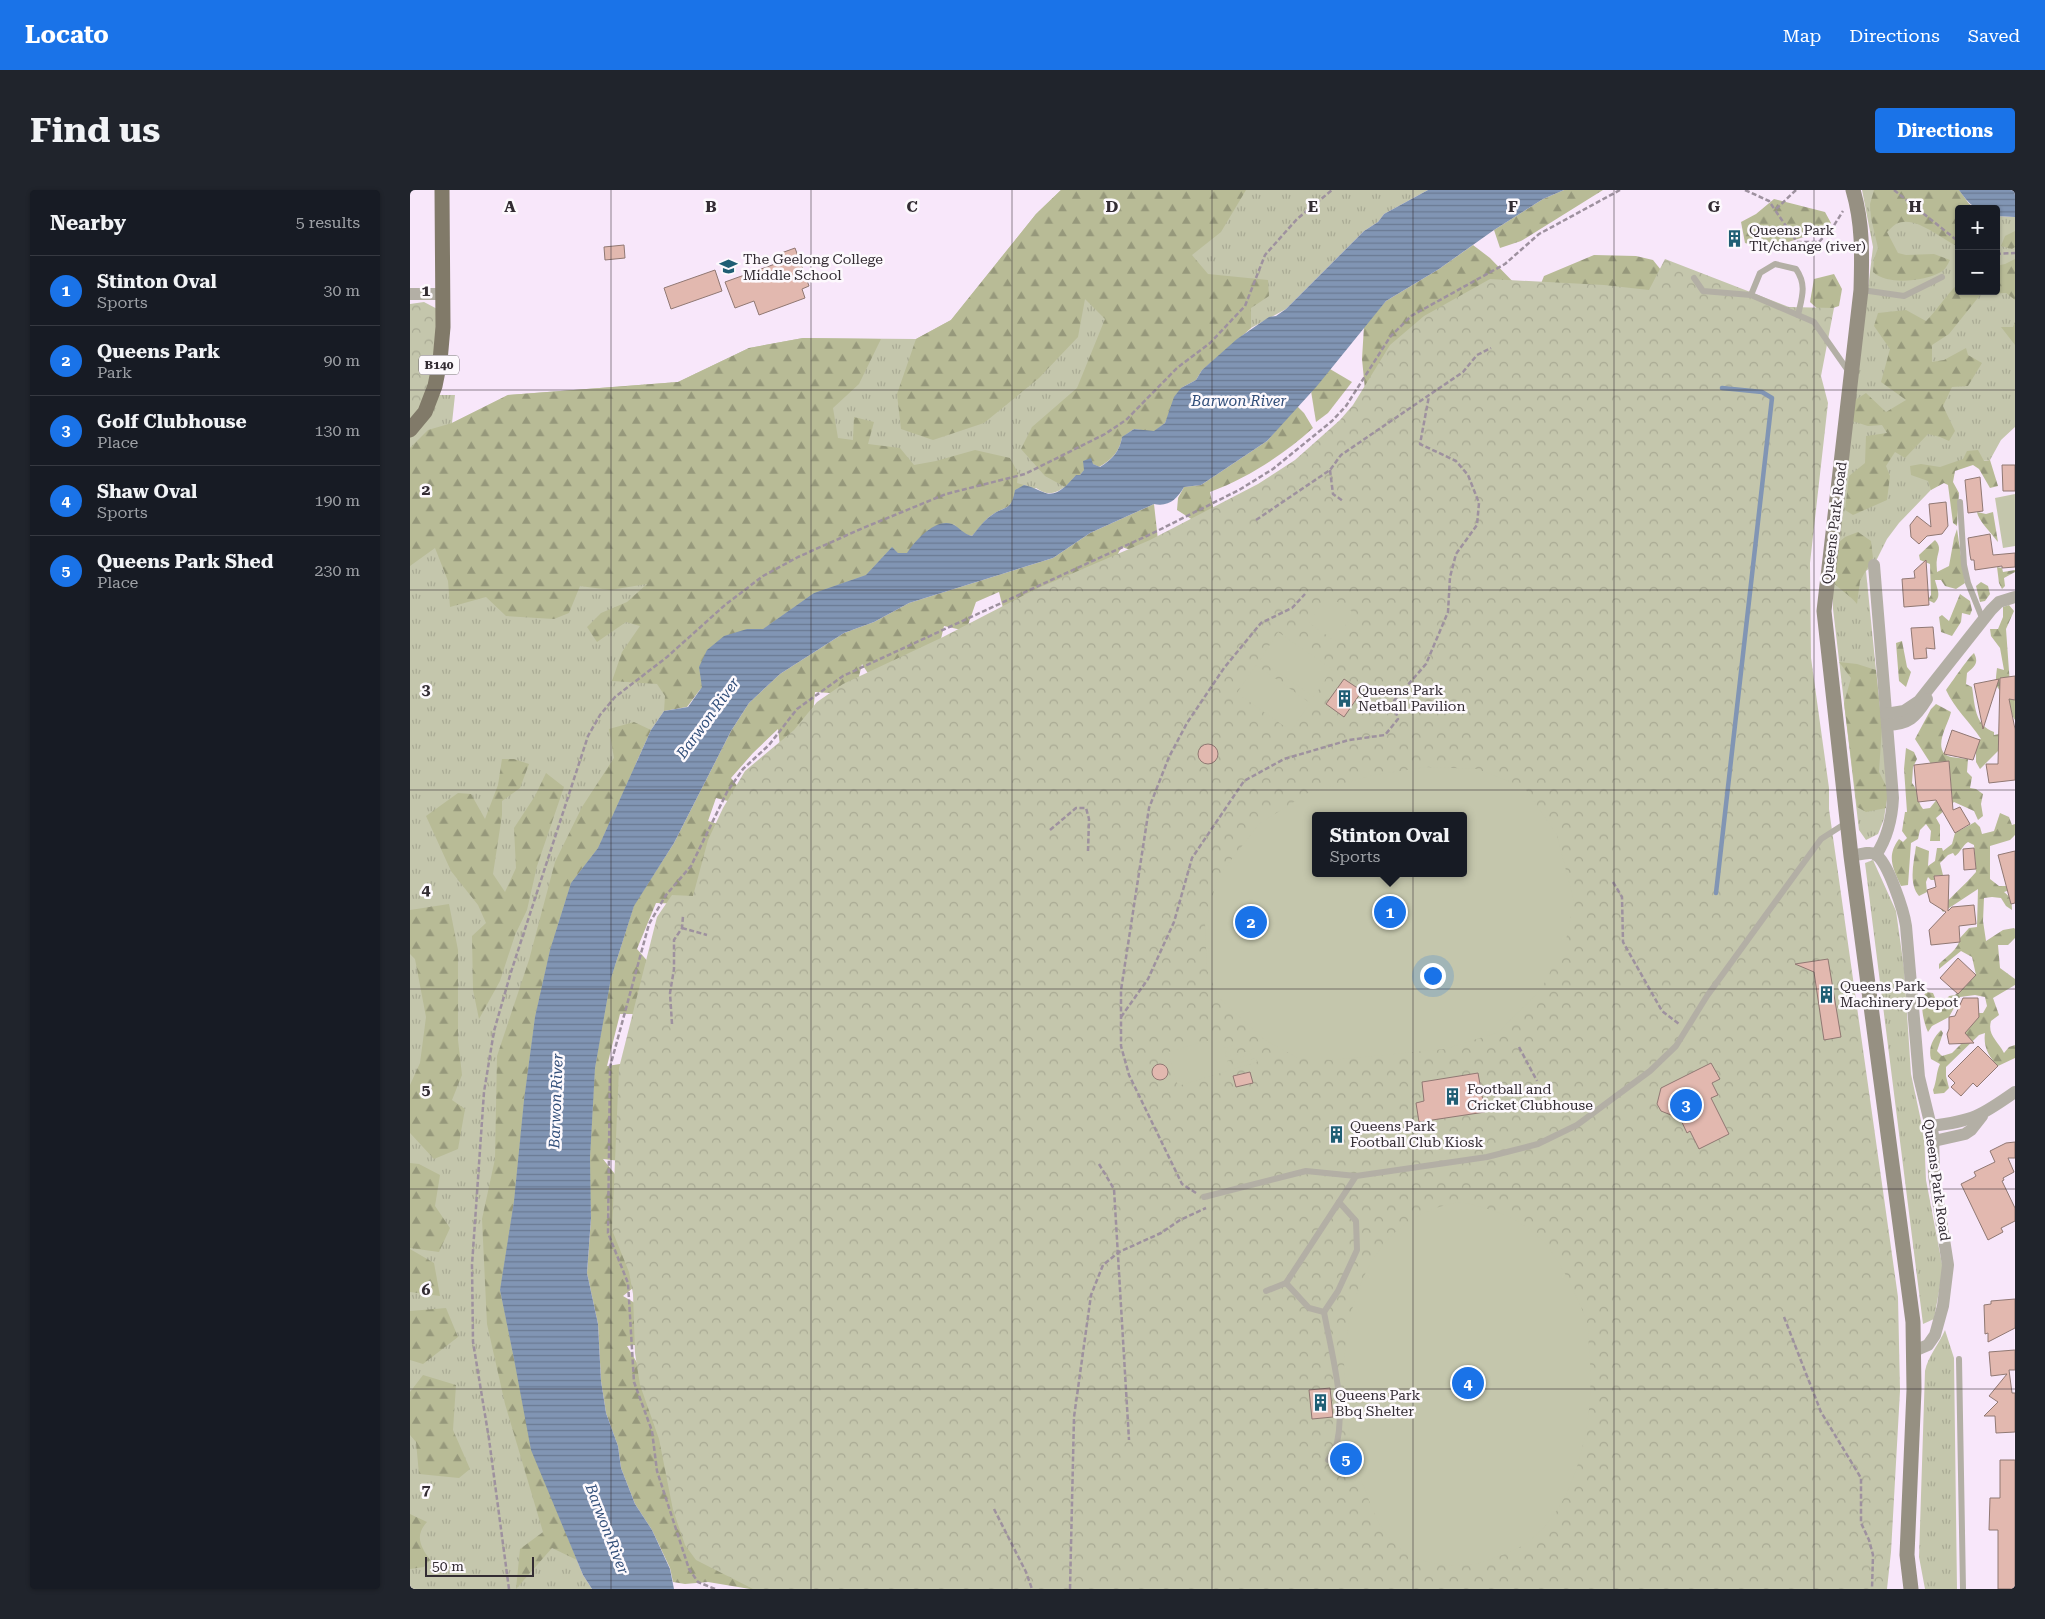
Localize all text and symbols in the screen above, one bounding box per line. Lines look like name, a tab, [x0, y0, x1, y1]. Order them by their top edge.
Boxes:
text: Locato	[25, 21, 109, 49]
text: Map	[1783, 25, 1821, 46]
text: Directions	[1849, 25, 1940, 46]
text: Saved	[1968, 25, 2020, 46]
button: Directions	[1875, 108, 2015, 153]
text: Find us	[30, 110, 160, 151]
text: A	[504, 197, 516, 216]
text: B	[705, 197, 717, 216]
text: C	[906, 197, 918, 216]
text: D	[1106, 197, 1119, 216]
text: E	[1308, 197, 1318, 216]
text: F	[1508, 197, 1518, 216]
text: G	[1708, 197, 1721, 216]
text: H	[1908, 197, 1922, 216]
map controls	[1955, 205, 2000, 295]
button: +	[1955, 205, 2000, 250]
text: Nearby	[50, 211, 126, 235]
text: 5 results	[296, 213, 360, 232]
place label: Queens Park Tlt/change (river)	[1749, 222, 1866, 254]
building icon: Queens Park Tlt/change (river)	[1725, 228, 1745, 248]
button: −	[1955, 250, 2000, 295]
place label: The Geelong College Middle School	[743, 251, 883, 283]
school or university icon: The Geelong College Middle School	[719, 257, 739, 277]
text: Stinton Oval	[97, 270, 217, 293]
text: 1	[62, 281, 70, 300]
text: 30 m	[323, 281, 360, 300]
text: 1	[422, 281, 431, 300]
text: Sports	[97, 293, 148, 312]
text: Queens Park	[97, 340, 220, 363]
text: 2	[62, 351, 70, 370]
text: 90 m	[323, 351, 360, 370]
road number: B140	[419, 356, 459, 374]
text: Park	[97, 363, 132, 382]
water label: Barwon River	[1190, 392, 1287, 410]
text: Golf Clubhouse	[97, 410, 247, 433]
text: 3	[62, 421, 70, 440]
text: 130 m	[314, 421, 360, 440]
text: Place	[97, 433, 138, 452]
street label: Queens Park Road	[1819, 461, 1849, 585]
text: Shaw Oval	[97, 480, 197, 503]
text: 2	[422, 480, 431, 499]
text: 4	[62, 491, 70, 510]
text: 190 m	[314, 491, 360, 510]
text: Sports	[97, 503, 148, 522]
text: Queens Park Shed	[97, 550, 273, 573]
text: 5	[62, 561, 70, 580]
text: 230 m	[314, 561, 360, 580]
text: Place	[97, 573, 138, 592]
water label: Barwon River	[672, 674, 744, 763]
text: 3	[422, 680, 431, 699]
place label: Queens Park Netball Pavilion	[1358, 682, 1466, 714]
building icon: Queens Park Netball Pavilion	[1334, 688, 1354, 708]
popup	[1312, 812, 1467, 877]
text: Stinton Oval	[1330, 824, 1449, 847]
text: Sports	[1330, 847, 1380, 866]
text: 4	[422, 880, 431, 899]
pin: 1	[1374, 893, 1406, 931]
pin: 2	[1235, 903, 1267, 941]
your location	[1420, 963, 1446, 989]
place label: Queens Park Machinery Depot	[1840, 978, 1958, 1010]
building icon: Queens Park Machinery Depot	[1816, 984, 1836, 1004]
water label: Barwon River	[545, 1052, 567, 1150]
text: 5	[422, 1080, 431, 1099]
place label: Football and Cricket Clubhouse	[1467, 1081, 1593, 1113]
pin: 3	[1670, 1086, 1702, 1124]
building icon: Football and Cricket Clubhouse	[1443, 1087, 1463, 1107]
place label: Queens Park Football Club Kiosk	[1350, 1118, 1483, 1150]
street label: Queens Park Road	[1920, 1118, 1954, 1242]
building icon: Queens Park Football Club Kiosk	[1326, 1124, 1346, 1144]
text: 6	[422, 1280, 431, 1299]
pin: 4	[1452, 1364, 1484, 1402]
place label: Queens Park Bbq Shelter	[1335, 1387, 1420, 1419]
building icon: Queens Park Bbq Shelter	[1311, 1393, 1331, 1413]
pin: 5	[1330, 1440, 1362, 1478]
text: 7	[422, 1480, 431, 1499]
water label: Barwon River	[581, 1480, 633, 1577]
scale bar	[425, 1554, 534, 1577]
text: 50 m	[432, 1558, 464, 1574]

